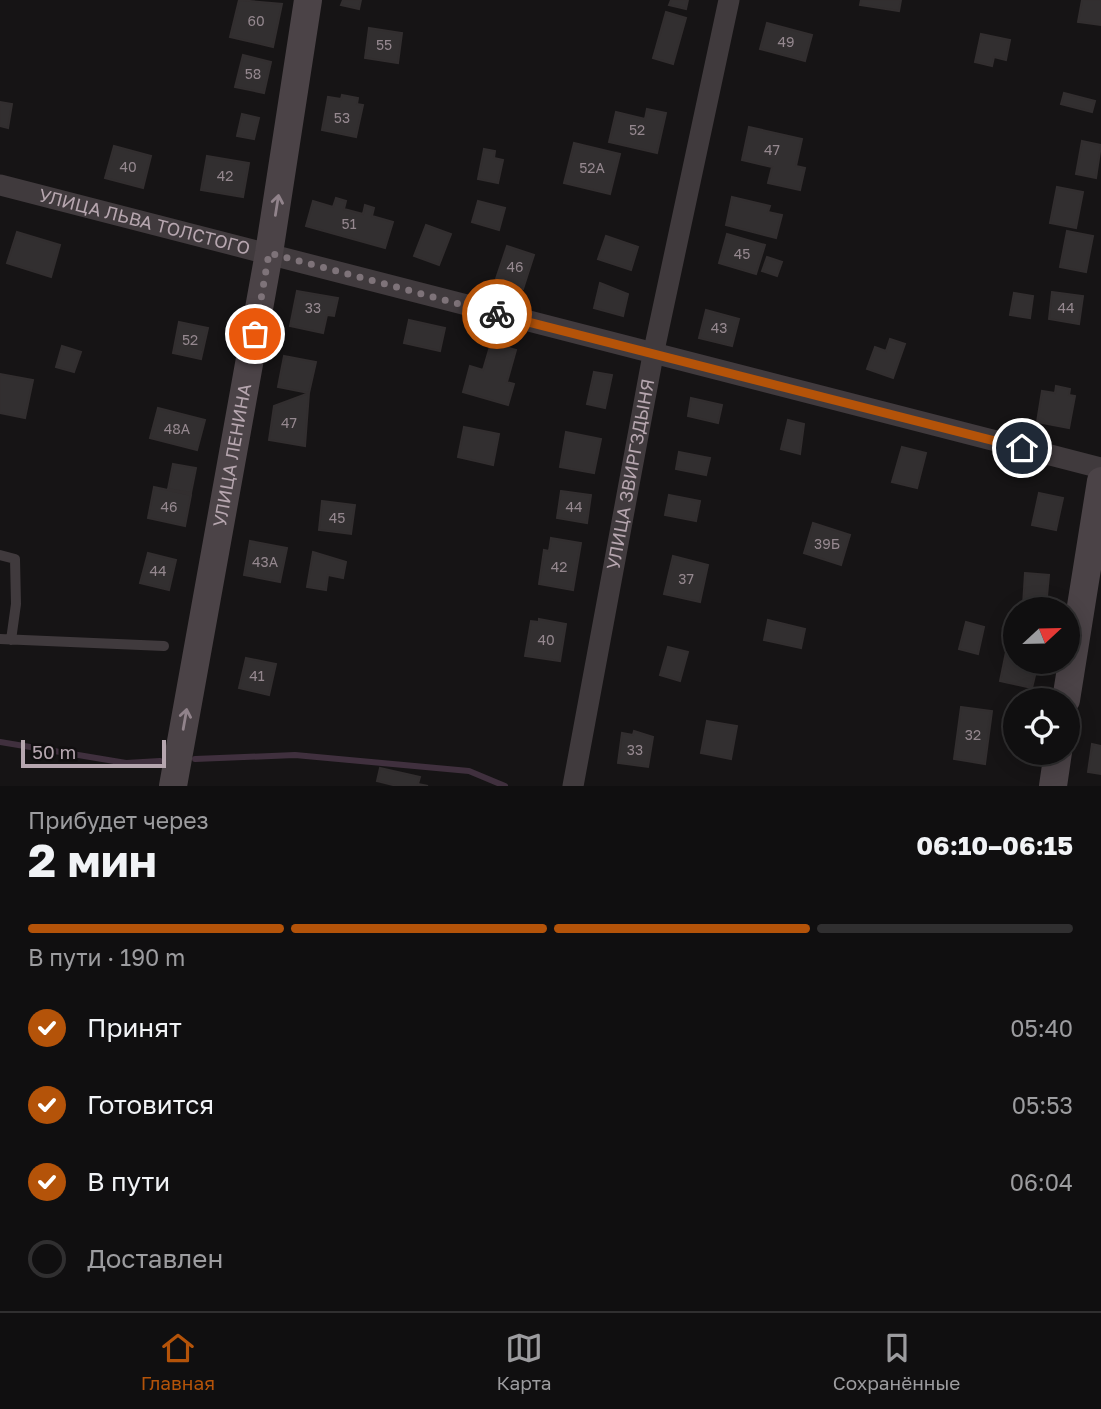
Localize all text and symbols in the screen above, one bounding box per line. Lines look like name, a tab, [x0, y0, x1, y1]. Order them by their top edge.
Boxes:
house number: 60	[247, 12, 265, 29]
house number: 49	[777, 33, 795, 50]
house number: 55	[376, 36, 392, 53]
house number: 58	[245, 65, 261, 82]
house number: 53	[334, 109, 350, 126]
house number: 52	[629, 121, 645, 138]
house number: 47	[764, 141, 780, 158]
house number: 40	[119, 158, 137, 175]
house number: 52А	[579, 159, 605, 176]
house number: 42	[217, 167, 233, 184]
street label: УЛИЦА ЛЬВА ТОЛСТОГО	[37, 183, 253, 259]
one-way arrow	[270, 195, 283, 217]
house number: 51	[342, 215, 357, 232]
house number: 45	[734, 245, 750, 262]
house number: 46	[506, 258, 524, 275]
courier	[462, 279, 532, 349]
icon: bike	[478, 295, 516, 333]
house number: 33	[305, 299, 321, 316]
house number: 44	[1057, 299, 1075, 316]
pin	[225, 304, 285, 364]
icon: bag	[236, 315, 274, 353]
house number: 43	[711, 319, 727, 336]
house number: 52	[182, 331, 198, 348]
street label: УЛИЦА ЗВИРГЗДЫНЯ	[601, 377, 658, 572]
street label: УЛИЦА ЛЕНИНА	[208, 382, 255, 529]
house number: 47	[281, 414, 297, 431]
pin	[992, 418, 1052, 478]
house number: 48А	[164, 420, 191, 437]
icon: home	[1003, 429, 1041, 467]
house number: 46	[160, 498, 178, 515]
house number: 44	[565, 498, 583, 515]
house number: 45	[329, 509, 345, 526]
house number: 39Б	[814, 535, 840, 552]
house number: 43А	[252, 553, 279, 570]
house number: 42	[551, 558, 567, 575]
house number: 44	[149, 562, 167, 579]
house number: 37	[678, 570, 694, 587]
north arrow	[1003, 597, 1080, 674]
map controls	[1003, 597, 1080, 765]
house number: 40	[537, 631, 555, 648]
house number: 41	[249, 667, 265, 684]
button: locate	[1003, 688, 1080, 765]
one-way arrow	[179, 708, 192, 731]
house number: 32	[965, 726, 981, 743]
scale bar	[21, 737, 166, 769]
text: 50 m	[32, 740, 76, 763]
house number: 33	[627, 741, 643, 758]
text: Прибудет через	[28, 806, 209, 834]
text: 06:10–06:15	[916, 830, 1073, 861]
text: 2 мин	[28, 832, 157, 887]
text: В пути · 190 m	[28, 943, 185, 971]
icon: check	[28, 1009, 66, 1047]
text: Принят	[87, 1012, 182, 1043]
text: 05:40	[1010, 1014, 1073, 1042]
icon: check	[28, 1086, 66, 1124]
text: Готовится	[87, 1089, 214, 1120]
text: 05:53	[1012, 1091, 1073, 1119]
icon: check	[28, 1163, 66, 1201]
text: В пути	[87, 1166, 170, 1197]
text: 06:04	[1010, 1168, 1073, 1196]
text: Доставлен	[87, 1243, 223, 1274]
tab: Главная	[141, 1329, 215, 1394]
tab: Карта	[496, 1329, 551, 1394]
tab: Сохранённые	[833, 1329, 960, 1394]

